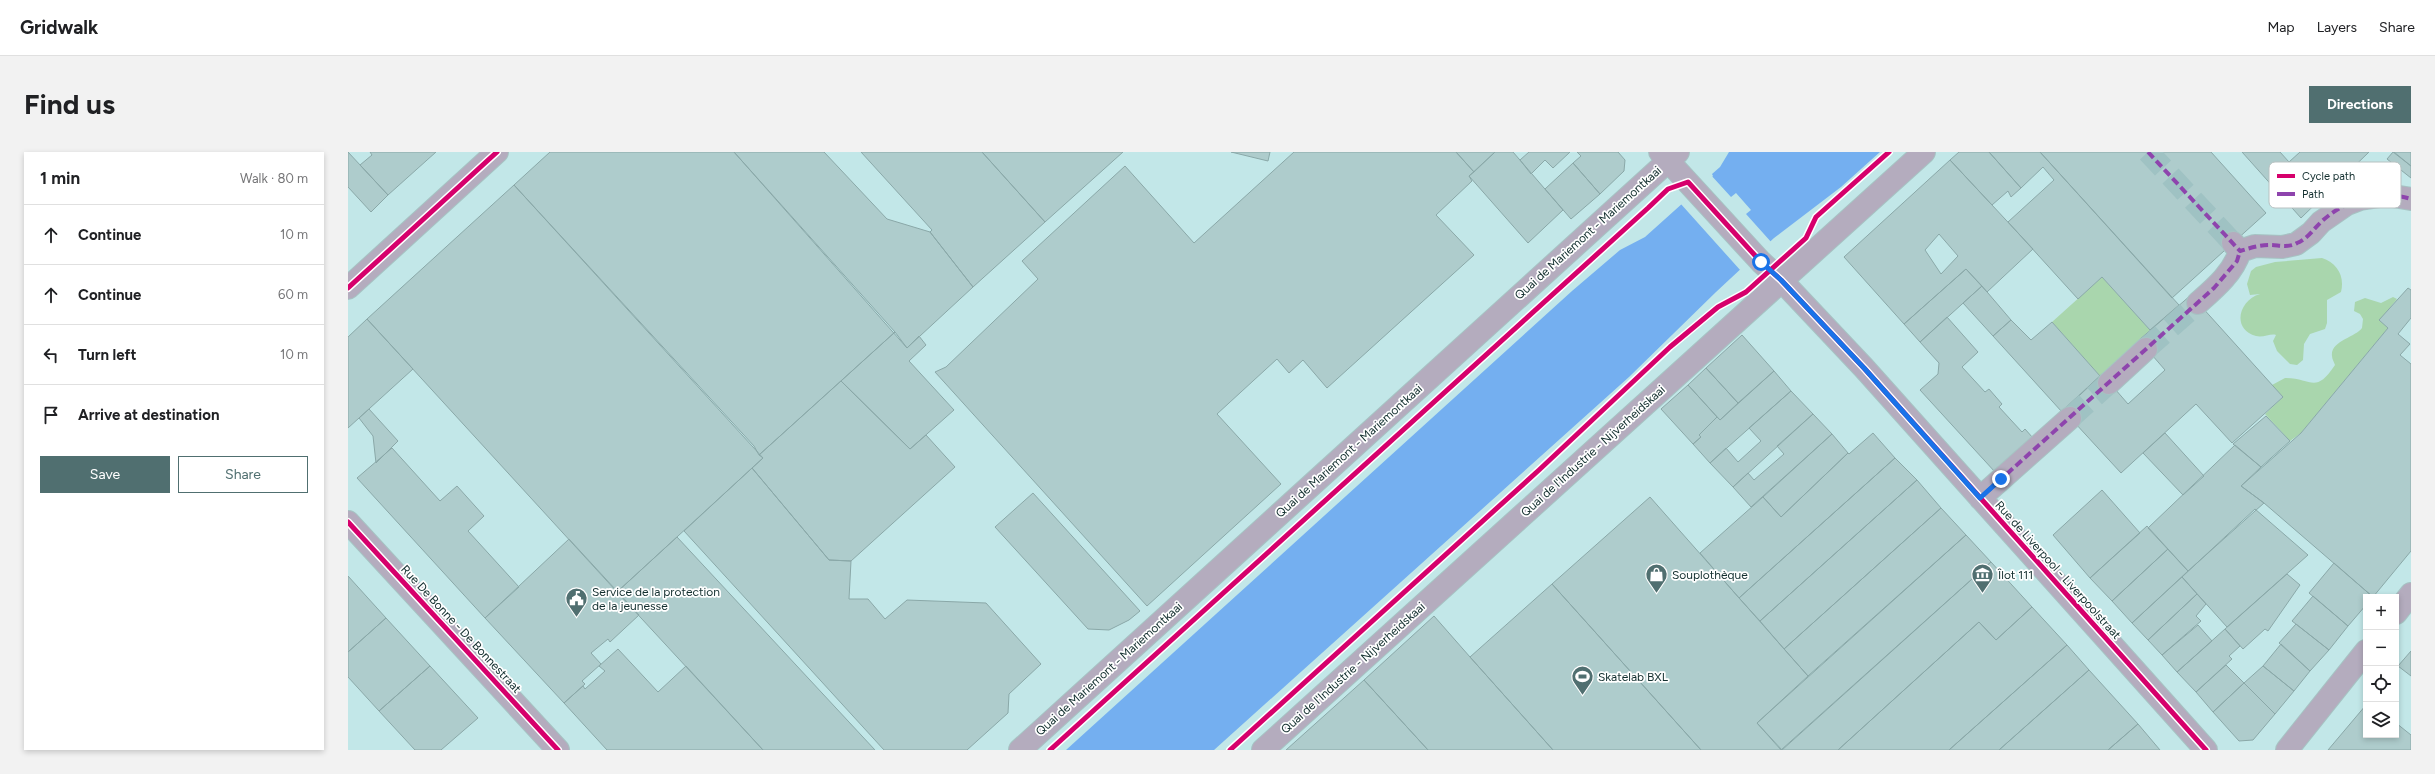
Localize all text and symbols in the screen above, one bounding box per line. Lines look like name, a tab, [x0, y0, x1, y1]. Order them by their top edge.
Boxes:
text: Gridwalk	[20, 16, 98, 39]
text: Map	[2267, 19, 2295, 36]
text: Layers	[2317, 19, 2357, 36]
text: Share	[2379, 19, 2415, 36]
button: Directions	[2309, 86, 2411, 123]
text: Find us	[24, 87, 115, 121]
legend	[2269, 162, 2401, 208]
street label: Quai de Mariemont - Mariemontkaai	[1512, 163, 1664, 303]
text: 1 min	[40, 168, 80, 188]
text: Cycle path	[2302, 170, 2355, 183]
text: Walk · 80 m	[240, 171, 308, 186]
text: Path	[2302, 188, 2324, 201]
icon: ahead	[40, 224, 62, 246]
text: Continue	[78, 226, 141, 244]
text: 10 m	[280, 227, 308, 242]
route start	[1752, 253, 1770, 271]
icon: ahead	[40, 284, 62, 306]
text: Continue	[78, 286, 141, 304]
text: 60 m	[278, 287, 308, 302]
icon: left	[40, 344, 62, 366]
text: Turn left	[78, 346, 136, 364]
text: 10 m	[280, 347, 308, 362]
street label: Quai de Mariemont - Mariemontkaai	[1273, 381, 1425, 521]
street label: Quai de l'Industrie - Nijverheidskaai	[1518, 383, 1668, 519]
icon: arrive	[40, 404, 62, 426]
text: Arrive at destination	[78, 406, 219, 424]
button: Save	[40, 456, 170, 493]
button: Share	[178, 456, 308, 493]
route end	[1992, 470, 2010, 488]
street label: Rue de Liverpool - Liverpoolstraat	[1992, 498, 2124, 642]
street label: Rue De Bonne - De Bonnestraat	[398, 562, 524, 696]
shop icon: Souplothèque	[1643, 562, 1669, 595]
museum icon: Îlot 111	[1970, 562, 1996, 595]
place label: Souplothèque	[1672, 568, 1748, 582]
place label: Îlot 111	[1997, 568, 2033, 582]
place label: Service de la protection de la jeunesse	[592, 585, 720, 613]
public building icon: Service de la protection de la jeunesse	[563, 586, 589, 619]
map controls	[2363, 594, 2399, 738]
button: +	[2363, 594, 2399, 630]
street label: Quai de Mariemont - Mariemontkaai	[1033, 599, 1185, 739]
street label: Quai de l'Industrie - Nijverheidskaai	[1278, 600, 1428, 736]
button: −	[2363, 630, 2399, 666]
sports icon: Skatelab BXL	[1569, 664, 1595, 697]
button: locate	[2363, 666, 2399, 702]
place label: Skatelab BXL	[1598, 670, 1669, 684]
button: layers	[2363, 702, 2399, 738]

